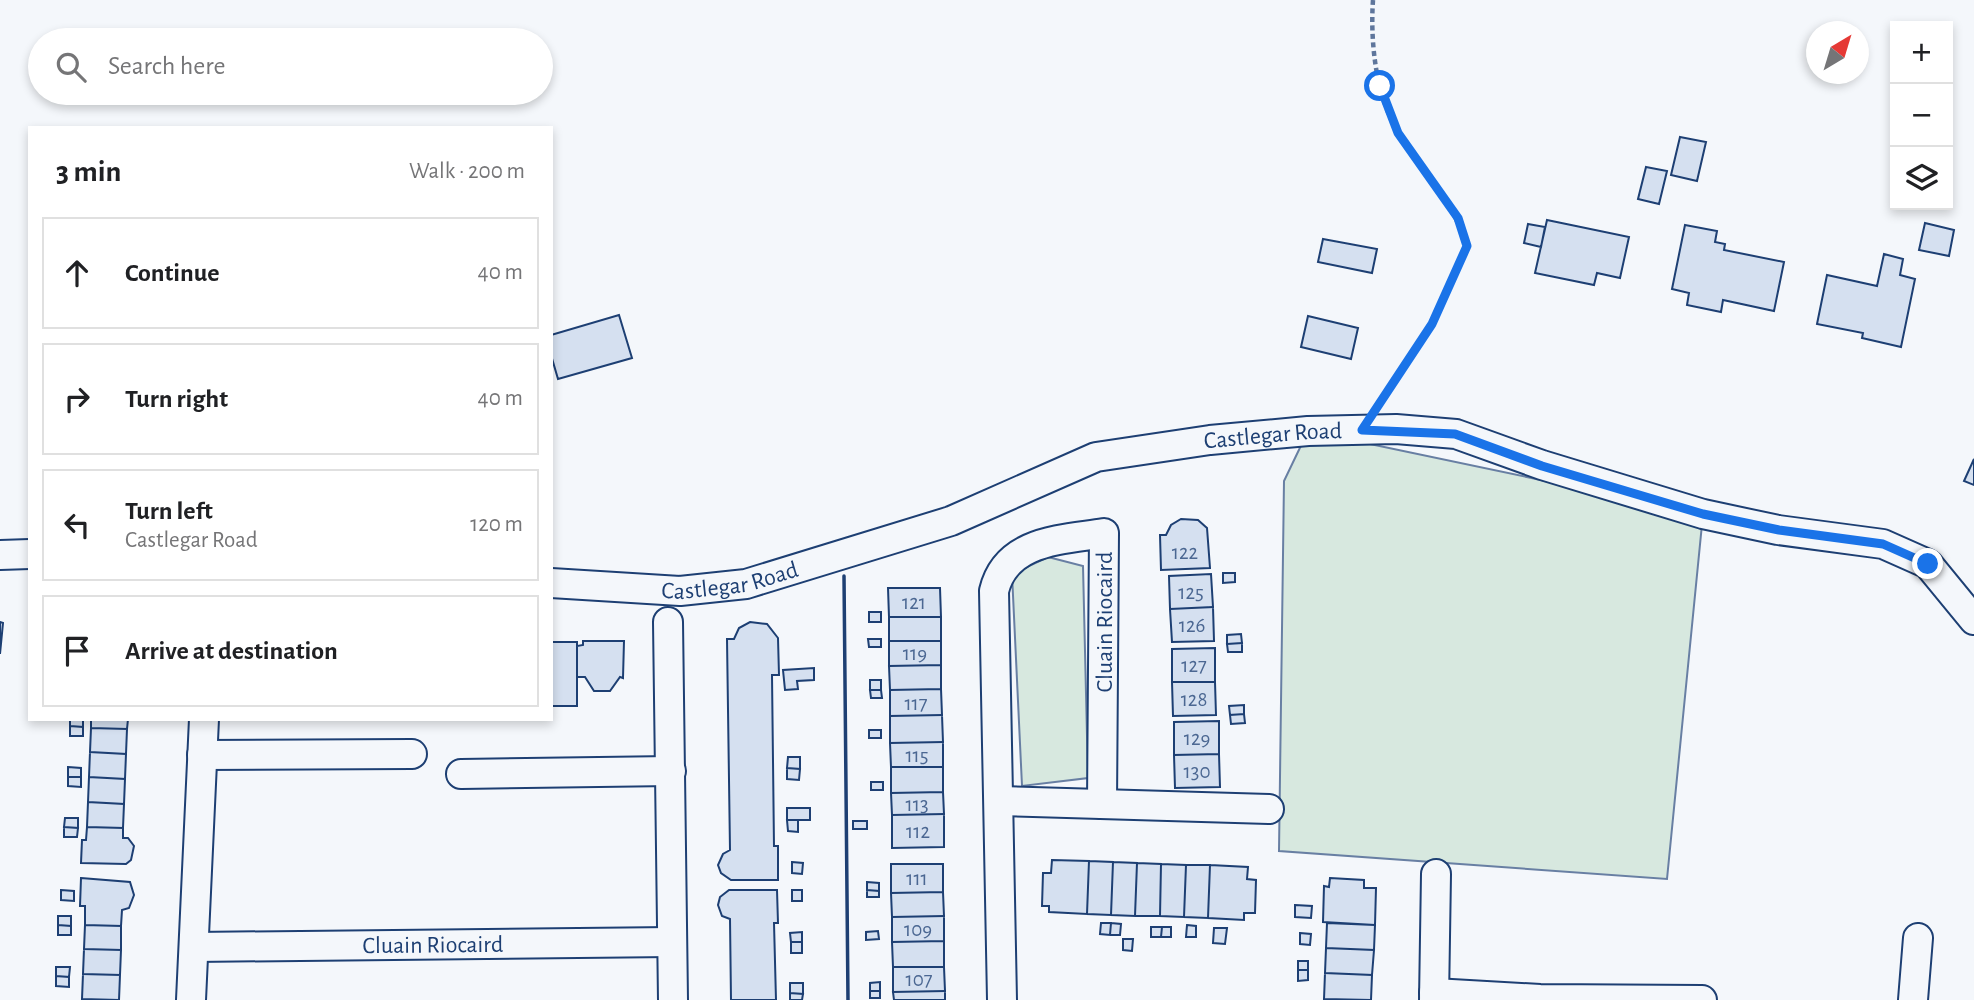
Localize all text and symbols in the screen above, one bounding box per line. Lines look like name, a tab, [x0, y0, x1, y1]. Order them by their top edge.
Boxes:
north arrow	[1806, 21, 1869, 84]
map controls	[1890, 21, 1953, 210]
button: +	[1890, 21, 1953, 84]
search box	[28, 28, 553, 105]
icon: search	[52, 48, 90, 86]
text: Search here	[108, 53, 226, 79]
route start	[1364, 70, 1395, 101]
button: −	[1890, 84, 1953, 147]
button: layers	[1890, 147, 1953, 210]
text: 3 min	[56, 157, 121, 187]
text: Walk · 200 m	[409, 160, 525, 183]
icon: ahead	[58, 254, 96, 292]
text: Continue	[125, 260, 220, 286]
text: 40 m	[478, 261, 523, 284]
icon: right	[58, 380, 96, 418]
text: Turn right	[125, 386, 228, 412]
text: 40 m	[478, 387, 523, 410]
street label: Castlegar Road	[1203, 419, 1342, 454]
text: Turn left	[125, 498, 213, 524]
icon: left	[58, 506, 96, 544]
text: 120 m	[470, 513, 523, 536]
text: Castlegar Road	[125, 529, 258, 552]
house number: 122	[1172, 542, 1198, 563]
route end	[1912, 548, 1943, 579]
street label: Cluain Riocaird	[1093, 552, 1117, 692]
street label: Castlegar Road	[661, 558, 801, 604]
house number: 125	[1178, 582, 1204, 603]
house number: 121	[902, 592, 926, 613]
house number: 126	[1179, 615, 1205, 636]
icon: arrive	[58, 632, 96, 670]
text: Arrive at destination	[125, 638, 338, 664]
house number: 119	[903, 643, 927, 664]
house number: 127	[1181, 655, 1207, 676]
house number: 128	[1181, 689, 1207, 710]
house number: 117	[904, 693, 928, 714]
house number: 129	[1184, 728, 1210, 749]
house number: 115	[905, 745, 929, 766]
house number: 130	[1184, 761, 1210, 782]
house number: 113	[905, 794, 929, 815]
house number: 112	[906, 821, 930, 842]
house number: 111	[906, 868, 928, 889]
house number: 109	[904, 919, 932, 940]
street label: Cluain Riocaird	[362, 933, 504, 958]
house number: 107	[905, 969, 933, 990]

